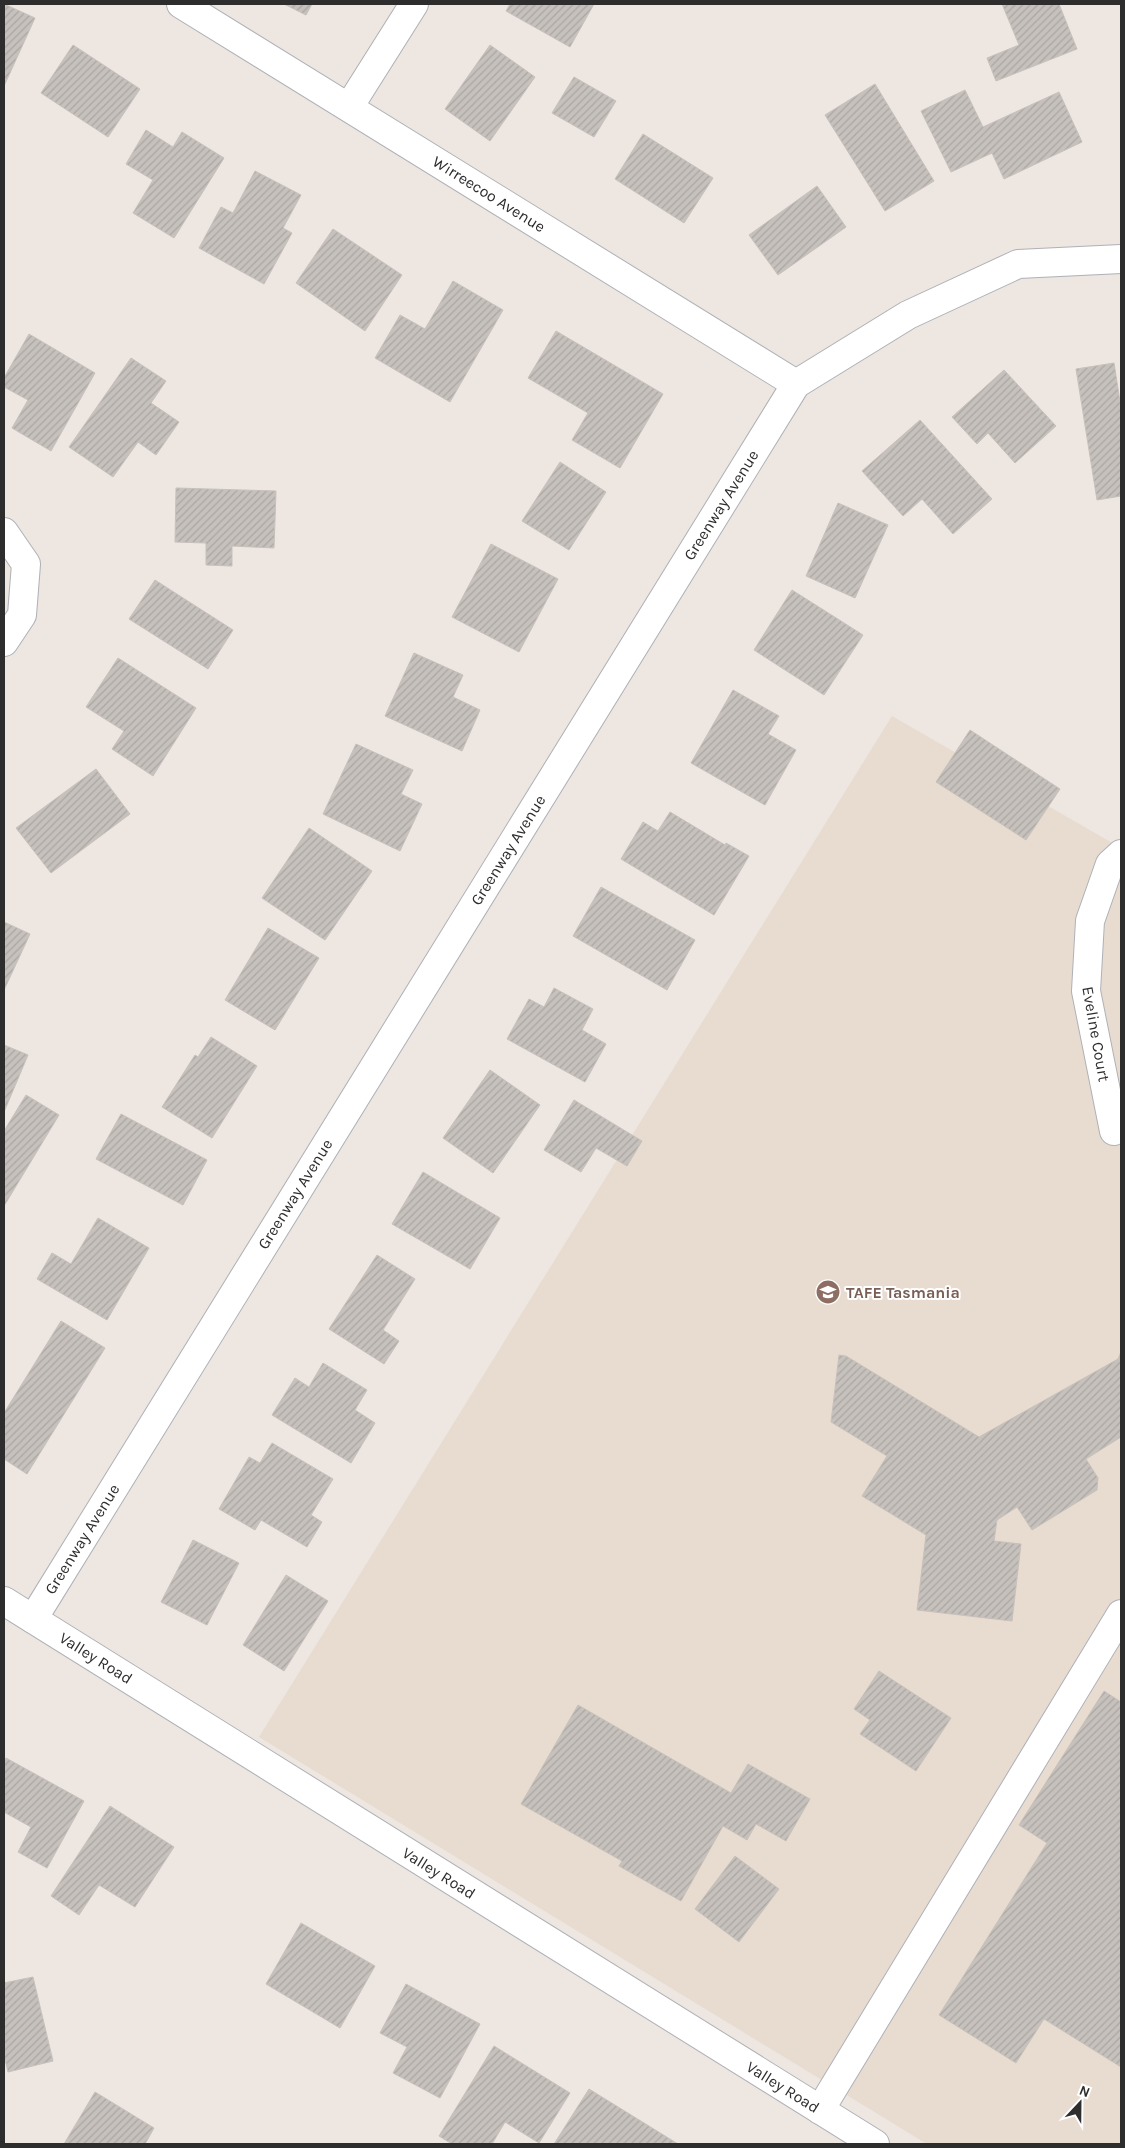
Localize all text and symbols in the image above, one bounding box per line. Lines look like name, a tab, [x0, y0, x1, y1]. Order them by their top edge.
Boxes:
street label: Wirreecoo Avenue	[429, 152, 549, 236]
street label: Greenway Avenue	[679, 446, 763, 564]
street label: Greenway Avenue	[466, 791, 550, 909]
street label: Eveline Court	[1078, 985, 1114, 1083]
street label: Greenway Avenue	[253, 1135, 337, 1253]
school or university icon: TAFE Tasmania	[815, 1279, 841, 1305]
place label: TAFE Tasmania	[846, 1283, 960, 1302]
street label: Greenway Avenue	[40, 1480, 124, 1598]
street label: Valley Road	[56, 1628, 136, 1688]
street label: Valley Road	[399, 1843, 479, 1903]
street label: Valley Road	[743, 2057, 823, 2117]
north arrow	[1055, 2078, 1105, 2128]
text: N	[1077, 2082, 1093, 2101]

